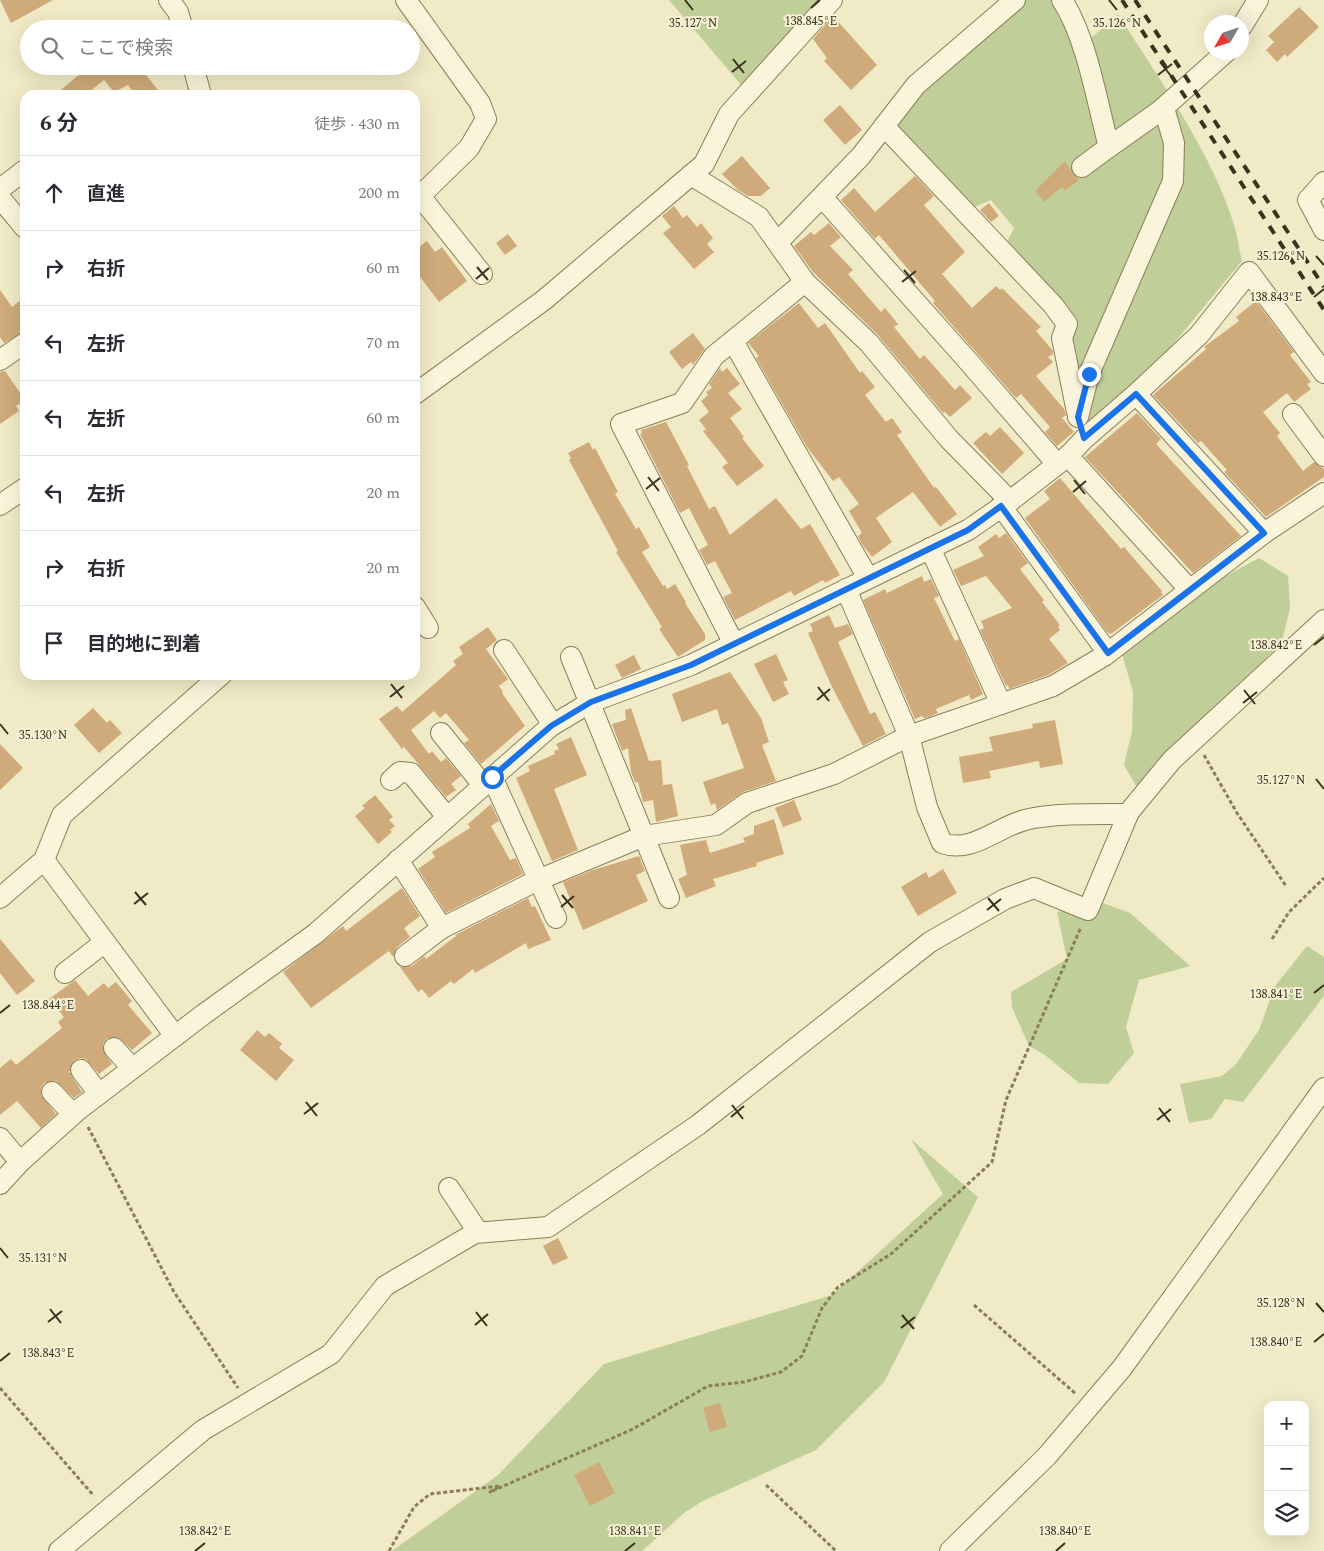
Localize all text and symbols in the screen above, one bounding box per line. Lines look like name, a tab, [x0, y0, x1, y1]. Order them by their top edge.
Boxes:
text: 138.845°E	[785, 12, 837, 31]
text: 35.127°N	[669, 14, 717, 33]
text: 35.126°N	[1093, 14, 1141, 33]
north arrow	[1204, 15, 1249, 60]
search box	[20, 20, 420, 75]
icon: search	[38, 34, 66, 62]
text: ここで検索	[78, 34, 173, 63]
text: 6 分	[40, 108, 78, 140]
text: 徒歩 · 430 m	[314, 112, 400, 136]
icon: ahead	[40, 179, 68, 207]
text: 直進	[87, 180, 125, 209]
text: 200 m	[358, 181, 400, 205]
text: 35.126°N	[1257, 247, 1305, 266]
icon: right	[40, 254, 68, 282]
text: 右折	[87, 255, 125, 284]
text: 60 m	[366, 256, 400, 280]
text: 138.843°E	[1250, 288, 1302, 307]
icon: left	[40, 329, 68, 357]
text: 左折	[87, 330, 125, 359]
text: 70 m	[366, 331, 400, 355]
route end	[1078, 363, 1101, 386]
icon: left	[40, 404, 68, 432]
text: 左折	[87, 405, 125, 434]
text: 60 m	[366, 406, 400, 430]
icon: left	[40, 479, 68, 507]
text: 左折	[87, 480, 125, 509]
text: 20 m	[366, 481, 400, 505]
icon: right	[40, 554, 68, 582]
text: 右折	[87, 555, 125, 584]
text: 20 m	[366, 556, 400, 580]
icon: arrive	[40, 629, 68, 657]
text: 目的地に到着	[87, 630, 201, 659]
text: 138.842°E	[1250, 636, 1302, 655]
text: 35.130°N	[19, 726, 67, 745]
route start	[481, 766, 504, 789]
text: 35.127°N	[1257, 771, 1305, 790]
text: 138.841°E	[1250, 985, 1302, 1004]
text: 138.844°E	[22, 996, 74, 1015]
text: 35.131°N	[19, 1249, 67, 1268]
text: 35.128°N	[1257, 1294, 1305, 1313]
text: 138.840°E	[1250, 1333, 1302, 1352]
text: 138.843°E	[22, 1344, 74, 1363]
map controls	[1264, 1401, 1309, 1536]
button: +	[1264, 1401, 1309, 1446]
button: −	[1264, 1446, 1309, 1491]
button: layers	[1264, 1491, 1309, 1536]
text: 138.842°E	[179, 1522, 231, 1541]
text: 138.841°E	[609, 1522, 661, 1541]
text: 138.840°E	[1039, 1522, 1091, 1541]

